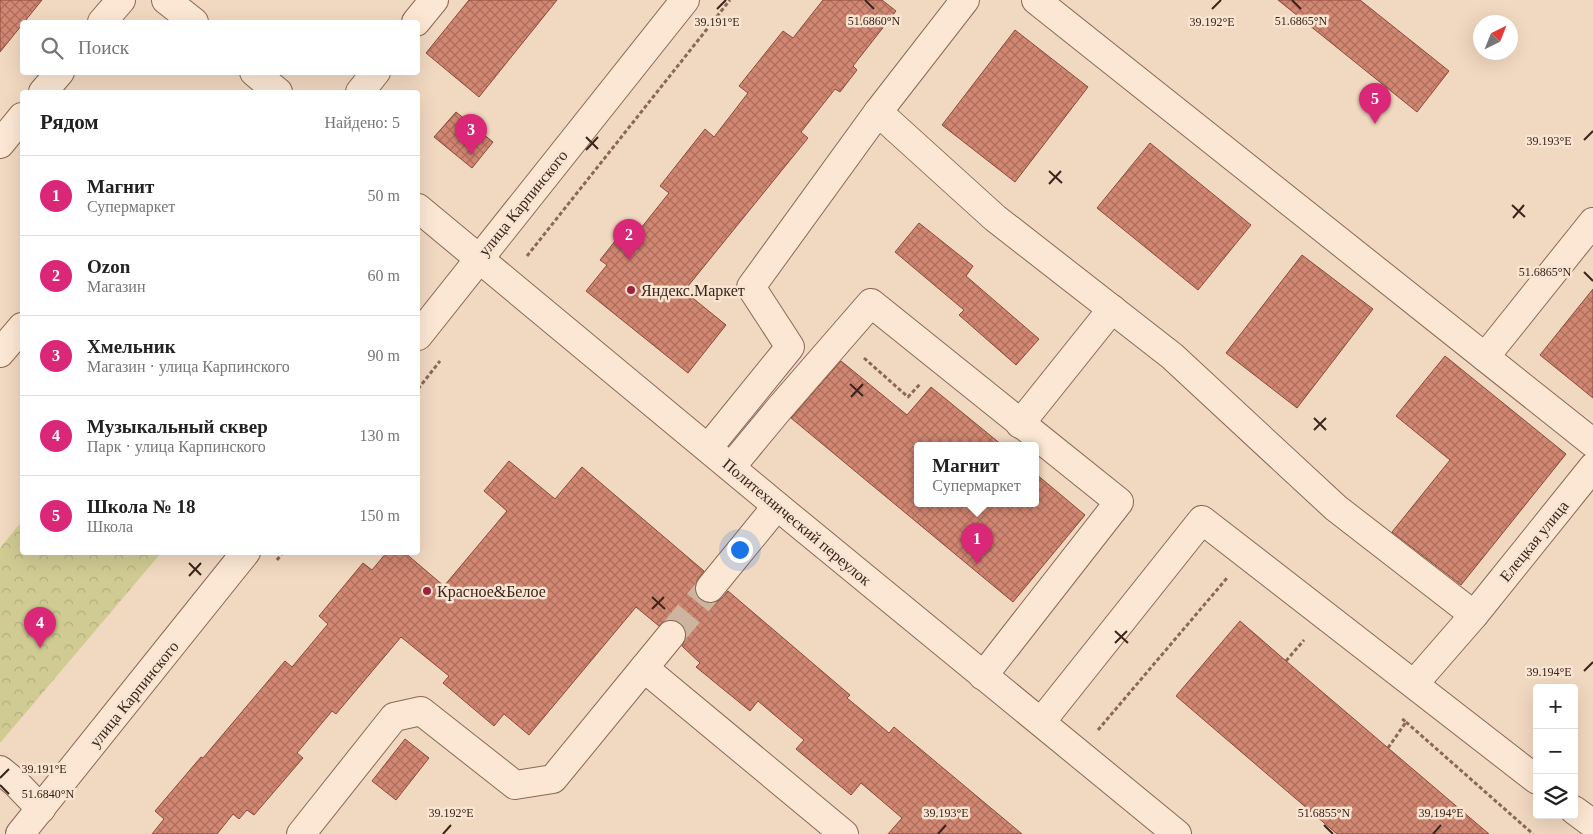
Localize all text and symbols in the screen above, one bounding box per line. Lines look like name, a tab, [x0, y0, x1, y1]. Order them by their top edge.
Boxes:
text: 51.6860°N	[848, 14, 901, 28]
text: 51.6865°N	[1275, 14, 1328, 28]
text: 39.191°E	[694, 15, 740, 29]
text: 39.192°E	[1189, 15, 1235, 29]
north arrow	[1473, 15, 1518, 60]
search box	[20, 20, 420, 75]
icon: search	[38, 34, 66, 62]
text: Поиск	[78, 37, 129, 58]
pin: 5	[1359, 83, 1391, 124]
text: Рядом	[40, 110, 99, 134]
text: Найдено: 5	[325, 114, 400, 131]
pin: 3	[455, 114, 487, 155]
text: 39.193°E	[1526, 134, 1572, 148]
street label: улица Карпинского	[475, 147, 572, 260]
text: Магнит	[87, 176, 154, 197]
text: 1	[52, 187, 60, 204]
text: 50 m	[368, 187, 400, 204]
text: Супермаркет	[87, 198, 175, 215]
pin: 2	[613, 219, 645, 260]
text: Ozon	[87, 256, 130, 277]
text: 51.6865°N	[1519, 265, 1572, 279]
text: 2	[52, 267, 60, 284]
text: 60 m	[368, 267, 400, 284]
text: Магазин	[87, 278, 145, 295]
place label: Яндекс.Маркет	[641, 282, 745, 300]
marker: Яндекс.Маркет	[625, 284, 637, 296]
text: Хмельник	[87, 336, 176, 357]
text: 3	[52, 347, 60, 364]
text: 90 m	[368, 347, 400, 364]
text: Магазин · улица Карпинского	[87, 358, 290, 375]
text: Музыкальный сквер	[87, 416, 268, 437]
text: 4	[52, 427, 60, 444]
text: 130 m	[360, 427, 400, 444]
text: Парк · улица Карпинского	[87, 438, 266, 455]
popup	[914, 442, 1039, 507]
street label: Политехнический переулок	[719, 455, 875, 590]
text: Магнит	[932, 455, 1000, 476]
text: Супермаркет	[932, 477, 1021, 494]
text: Школа № 18	[87, 496, 196, 517]
street label: Елецкая улица	[1496, 497, 1573, 585]
text: 5	[52, 507, 60, 524]
text: 150 m	[360, 507, 400, 524]
text: Школа	[87, 518, 133, 535]
pin: 1	[961, 523, 993, 564]
your location	[727, 537, 753, 563]
place label: Красное&Белое	[437, 583, 546, 601]
marker: Красное&Белое	[421, 585, 433, 597]
pin: 4	[24, 607, 56, 648]
street label: улица Карпинского	[86, 638, 183, 751]
text: 39.194°E	[1526, 665, 1572, 679]
map controls	[1533, 684, 1578, 819]
button: +	[1533, 684, 1578, 729]
button: −	[1533, 729, 1578, 774]
text: 39.191°E	[21, 762, 67, 776]
button: layers	[1533, 774, 1578, 819]
text: 51.6840°N	[22, 787, 75, 801]
text: 39.192°E	[428, 806, 474, 820]
text: 39.193°E	[923, 806, 969, 820]
text: 51.6855°N	[1298, 806, 1351, 820]
text: 39.194°E	[1418, 806, 1464, 820]

